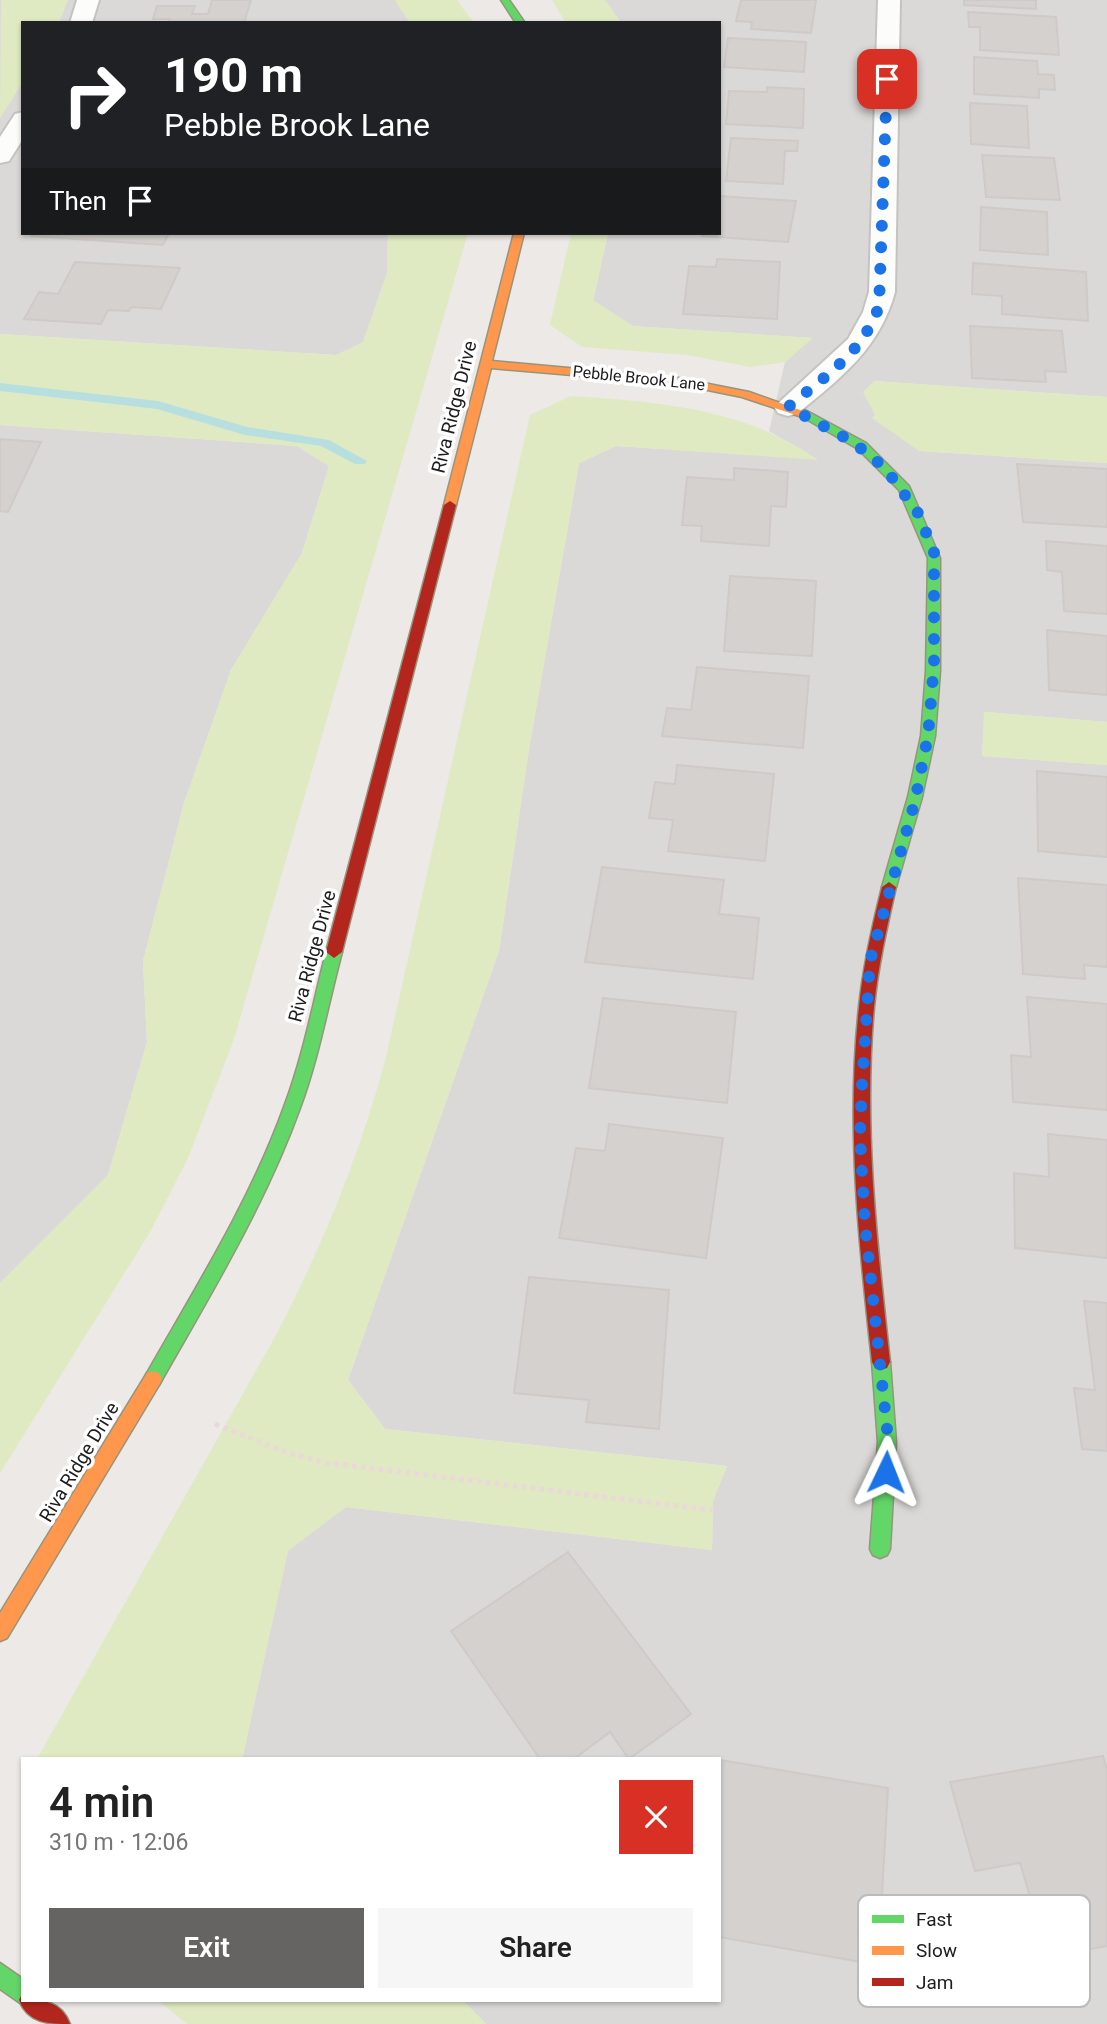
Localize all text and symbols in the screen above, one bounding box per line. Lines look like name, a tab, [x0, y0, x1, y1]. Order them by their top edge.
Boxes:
text: 190 m	[164, 47, 303, 104]
icon: right	[49, 49, 140, 140]
pin	[857, 49, 917, 109]
icon: arrive	[868, 60, 906, 98]
text: Pebble Brook Lane	[164, 106, 430, 144]
icon: arrive	[121, 182, 159, 220]
text: Then	[49, 186, 107, 216]
street label: Riva Ridge Drive	[426, 338, 482, 476]
street label: Pebble Brook Lane	[572, 362, 706, 394]
street label: Riva Ridge Drive	[283, 888, 341, 1024]
street label: Riva Ridge Drive	[34, 1398, 124, 1526]
position arrow	[849, 1435, 923, 1509]
text: 4 min	[49, 1778, 154, 1827]
button: close	[619, 1780, 693, 1854]
text: 310 m · 12:06	[49, 1829, 188, 1856]
legend	[858, 1895, 1090, 2007]
button: Exit	[49, 1908, 364, 1988]
button: Share	[378, 1908, 693, 1988]
text: Fast	[916, 1908, 953, 1931]
text: Slow	[916, 1939, 957, 1962]
text: Jam	[916, 1971, 953, 1994]

